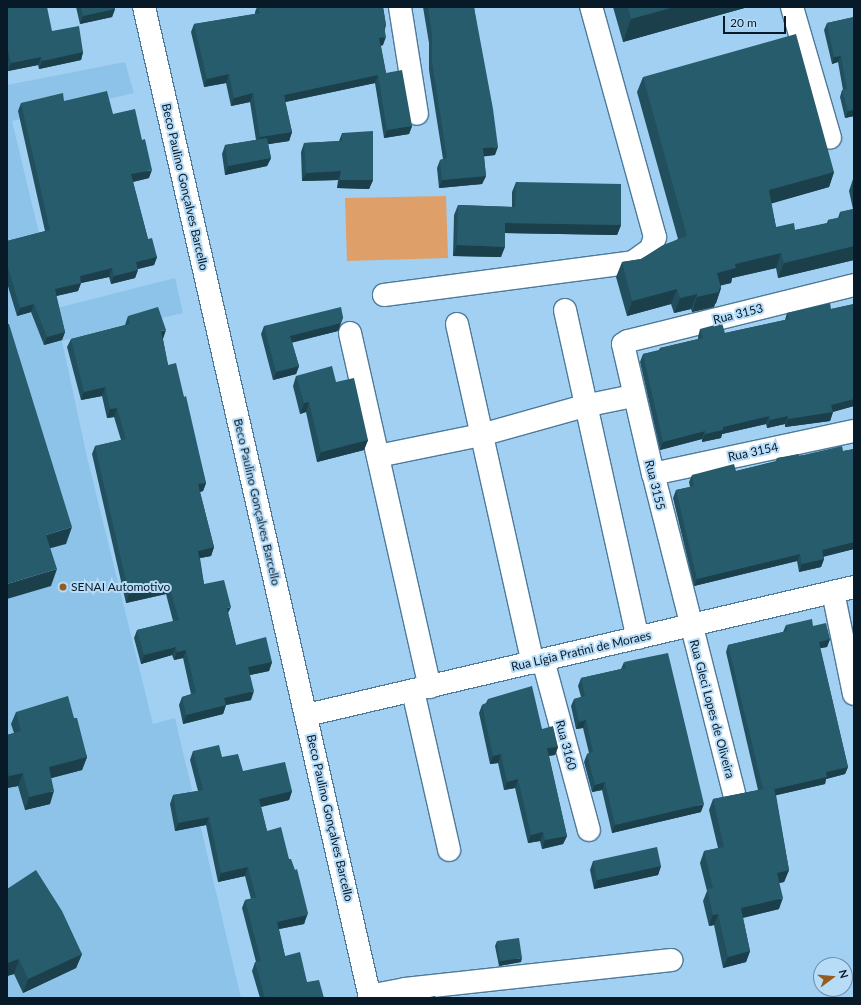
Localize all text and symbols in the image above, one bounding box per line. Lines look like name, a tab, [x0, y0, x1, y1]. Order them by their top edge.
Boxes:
scale bar	[725, 8, 788, 34]
text: 20 m	[730, 15, 757, 30]
street label: Beco Paulino Gonçalves Barcello	[159, 102, 211, 272]
street label: Rua 3153	[712, 301, 764, 327]
street label: Beco Paulino Gonçalves Barcello	[231, 417, 283, 587]
street label: Rua 3154	[727, 440, 779, 464]
street label: Rua 3155	[642, 459, 668, 511]
place label: SENAI Automotivo	[71, 580, 171, 594]
marker: SENAI Automotivo	[58, 582, 68, 592]
street label: Rua Lígia Pratini de Moraes	[510, 628, 652, 674]
street label: Rua Gleci Lopes de Oliveira	[687, 638, 737, 780]
street label: Rua 3160	[552, 719, 580, 771]
street label: Beco Paulino Gonçalves Barcello	[304, 733, 356, 903]
north arrow	[813, 957, 853, 997]
text: N	[837, 968, 851, 980]

